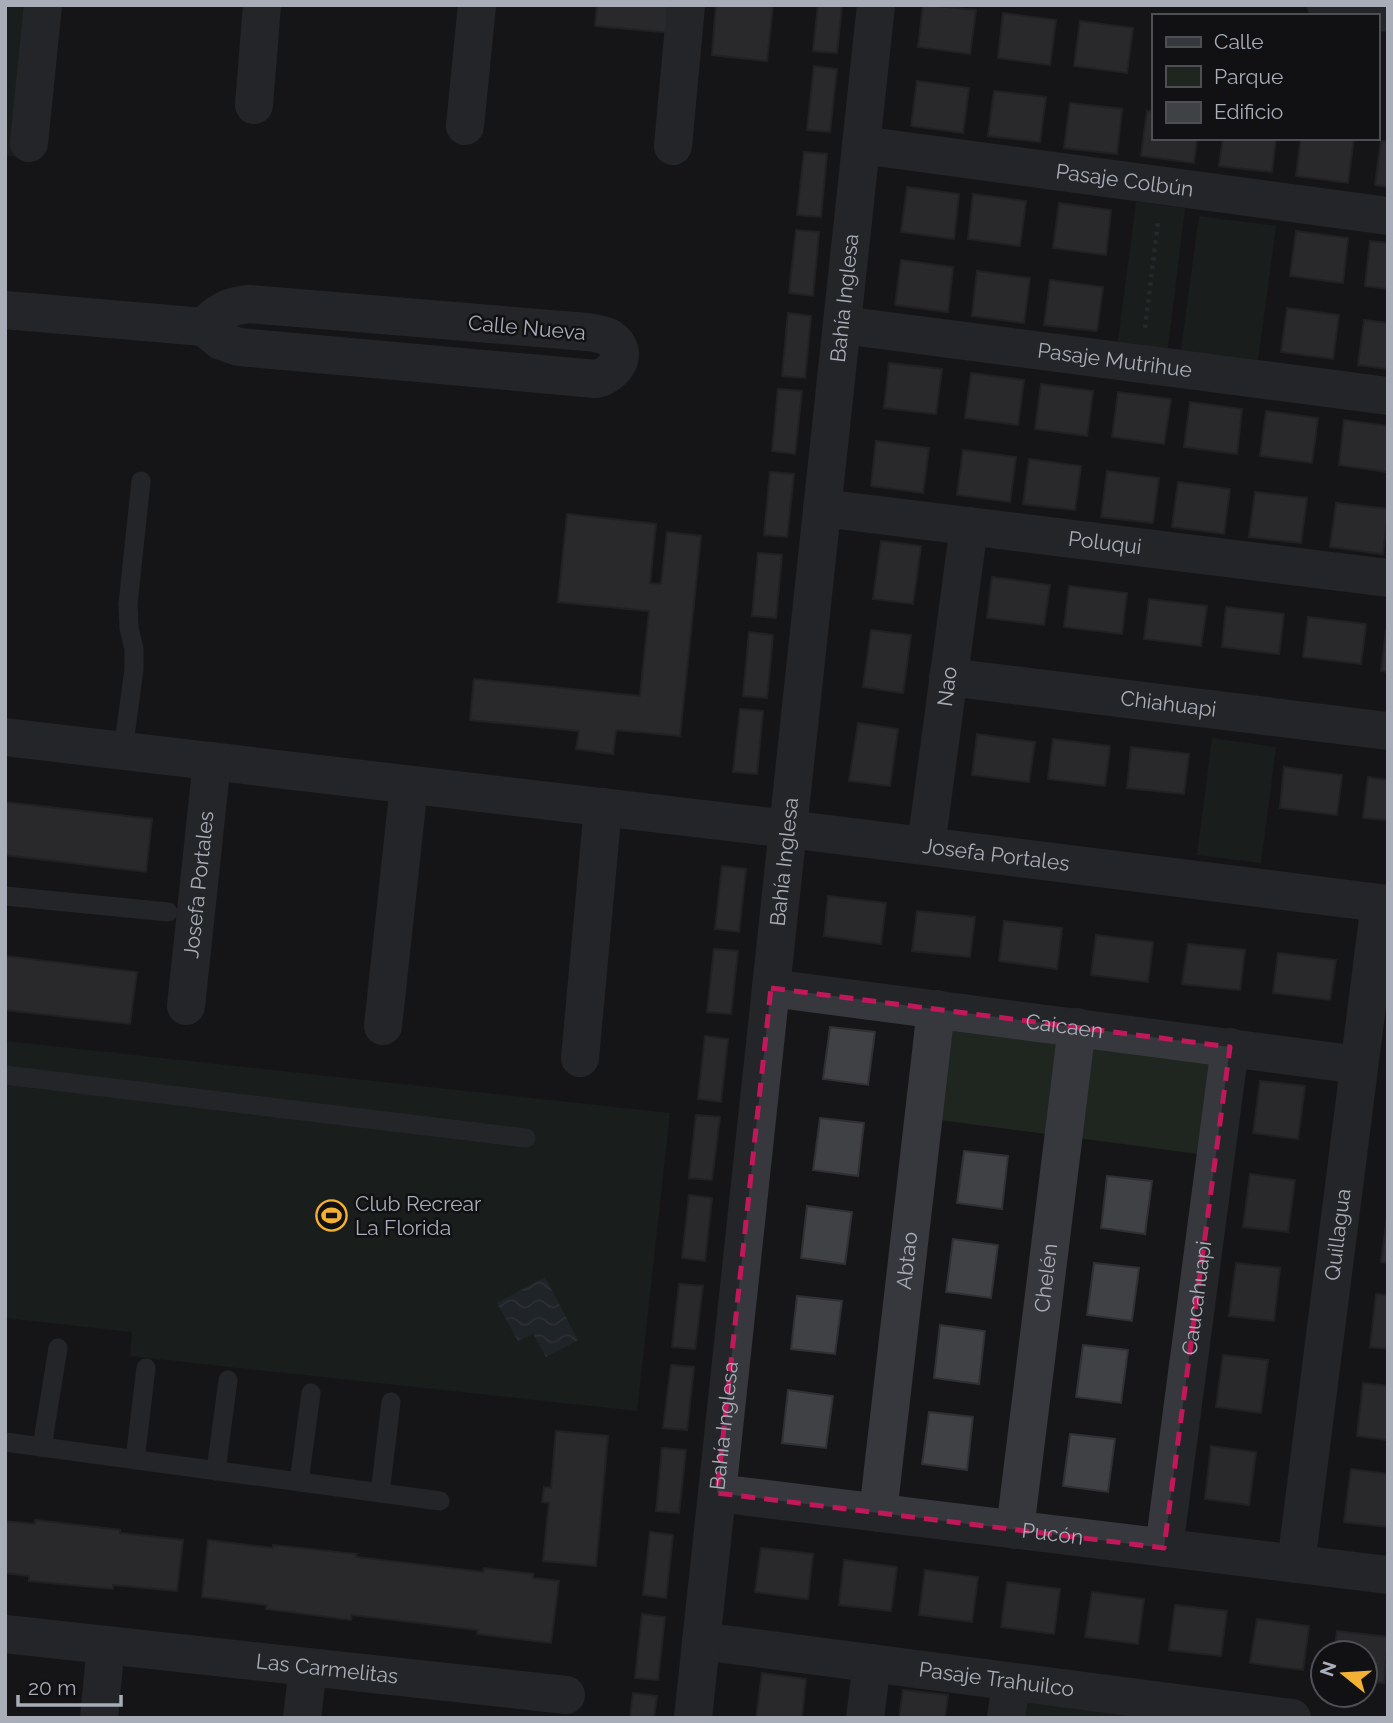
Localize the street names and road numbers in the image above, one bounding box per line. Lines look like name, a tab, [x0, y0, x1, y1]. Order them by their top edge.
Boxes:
street label: Pasaje Colbún	[1054, 158, 1195, 202]
street label: Bahía Inglesa	[825, 232, 863, 364]
street label: Calle Nueva	[467, 310, 587, 345]
street label: Pasaje Mutrihue	[1036, 338, 1193, 382]
street label: Poluqui	[1067, 526, 1143, 559]
street label: Nao	[932, 665, 962, 708]
street label: Chiahuapi	[1119, 685, 1218, 722]
street label: Bahía Inglesa	[765, 796, 803, 927]
street label: Josefa Portales	[178, 810, 219, 960]
street label: Josefa Portales	[921, 833, 1071, 876]
street label: Caicaen	[1024, 1008, 1105, 1043]
street label: Quillagua	[1319, 1187, 1356, 1282]
street label: Abtao	[891, 1230, 922, 1291]
street label: Caucahuapi	[1177, 1239, 1216, 1357]
street label: Chelén	[1029, 1242, 1062, 1314]
street label: Bahía Inglesa	[704, 1360, 743, 1491]
street label: Pucón	[1020, 1517, 1085, 1550]
street label: Las Carmelitas	[255, 1648, 400, 1689]
street label: Pasaje Trahuilco	[917, 1656, 1076, 1702]

